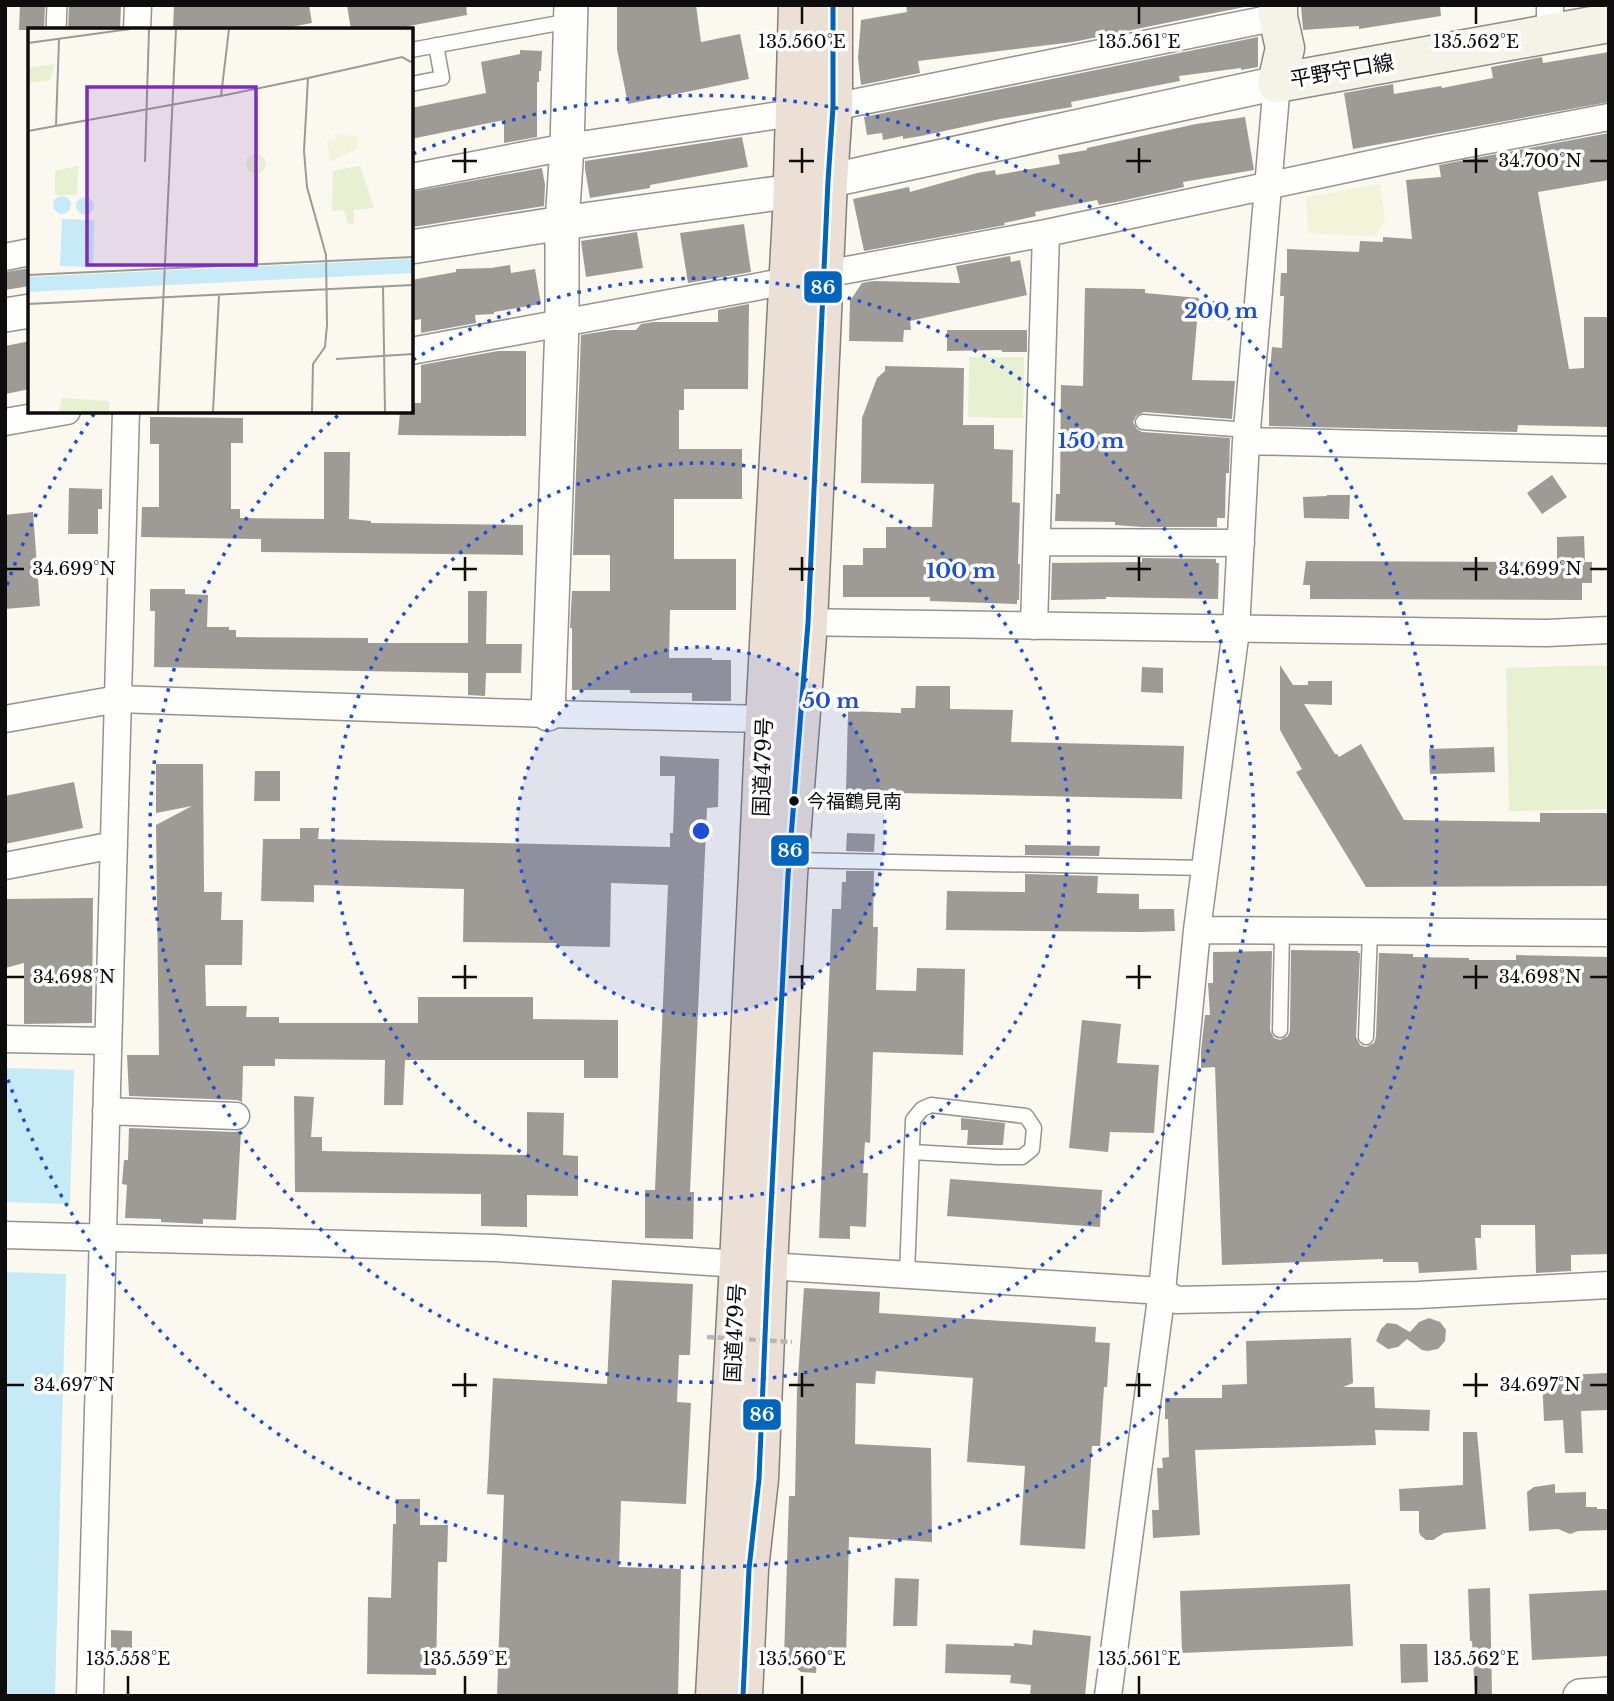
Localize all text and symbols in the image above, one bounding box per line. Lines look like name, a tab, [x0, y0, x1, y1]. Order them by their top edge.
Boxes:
inset map	[28, 28, 413, 413]
text: 135.560°E	[758, 31, 846, 53]
text: 135.561°E	[1097, 31, 1181, 53]
text: 135.562°E	[1433, 31, 1519, 53]
street label: 平野守口線	[1288, 49, 1396, 93]
text: 34.700°N	[1498, 150, 1582, 172]
line badge: 86	[803, 270, 843, 304]
text: 86	[811, 276, 835, 299]
text: 200 m	[1184, 298, 1258, 324]
text: 150 m	[1058, 428, 1124, 454]
text: 34.699°N	[32, 558, 116, 580]
text: 100 m	[926, 558, 996, 584]
text: 34.699°N	[1498, 558, 1582, 580]
text: 50 m	[802, 688, 860, 714]
street label: 国道479号	[748, 717, 778, 817]
place label: 今福鶴見南	[807, 790, 902, 813]
marker: 今福鶴見南	[787, 794, 801, 808]
centre of rings	[689, 819, 713, 843]
line badge: 86	[770, 834, 810, 867]
text: 86	[778, 839, 802, 862]
text: 34.698°N	[33, 966, 115, 988]
text: 34.698°N	[1499, 966, 1581, 988]
street label: 国道479号	[719, 1283, 751, 1383]
text: 34.697°N	[34, 1374, 114, 1396]
text: 34.697°N	[1500, 1374, 1580, 1396]
line badge: 86	[742, 1398, 782, 1431]
text: 86	[750, 1403, 774, 1426]
text: 135.558°E	[86, 1648, 170, 1670]
text: 135.559°E	[422, 1648, 508, 1670]
text: 135.560°E	[758, 1648, 846, 1670]
text: 135.561°E	[1097, 1648, 1181, 1670]
text: 135.562°E	[1433, 1648, 1519, 1670]

